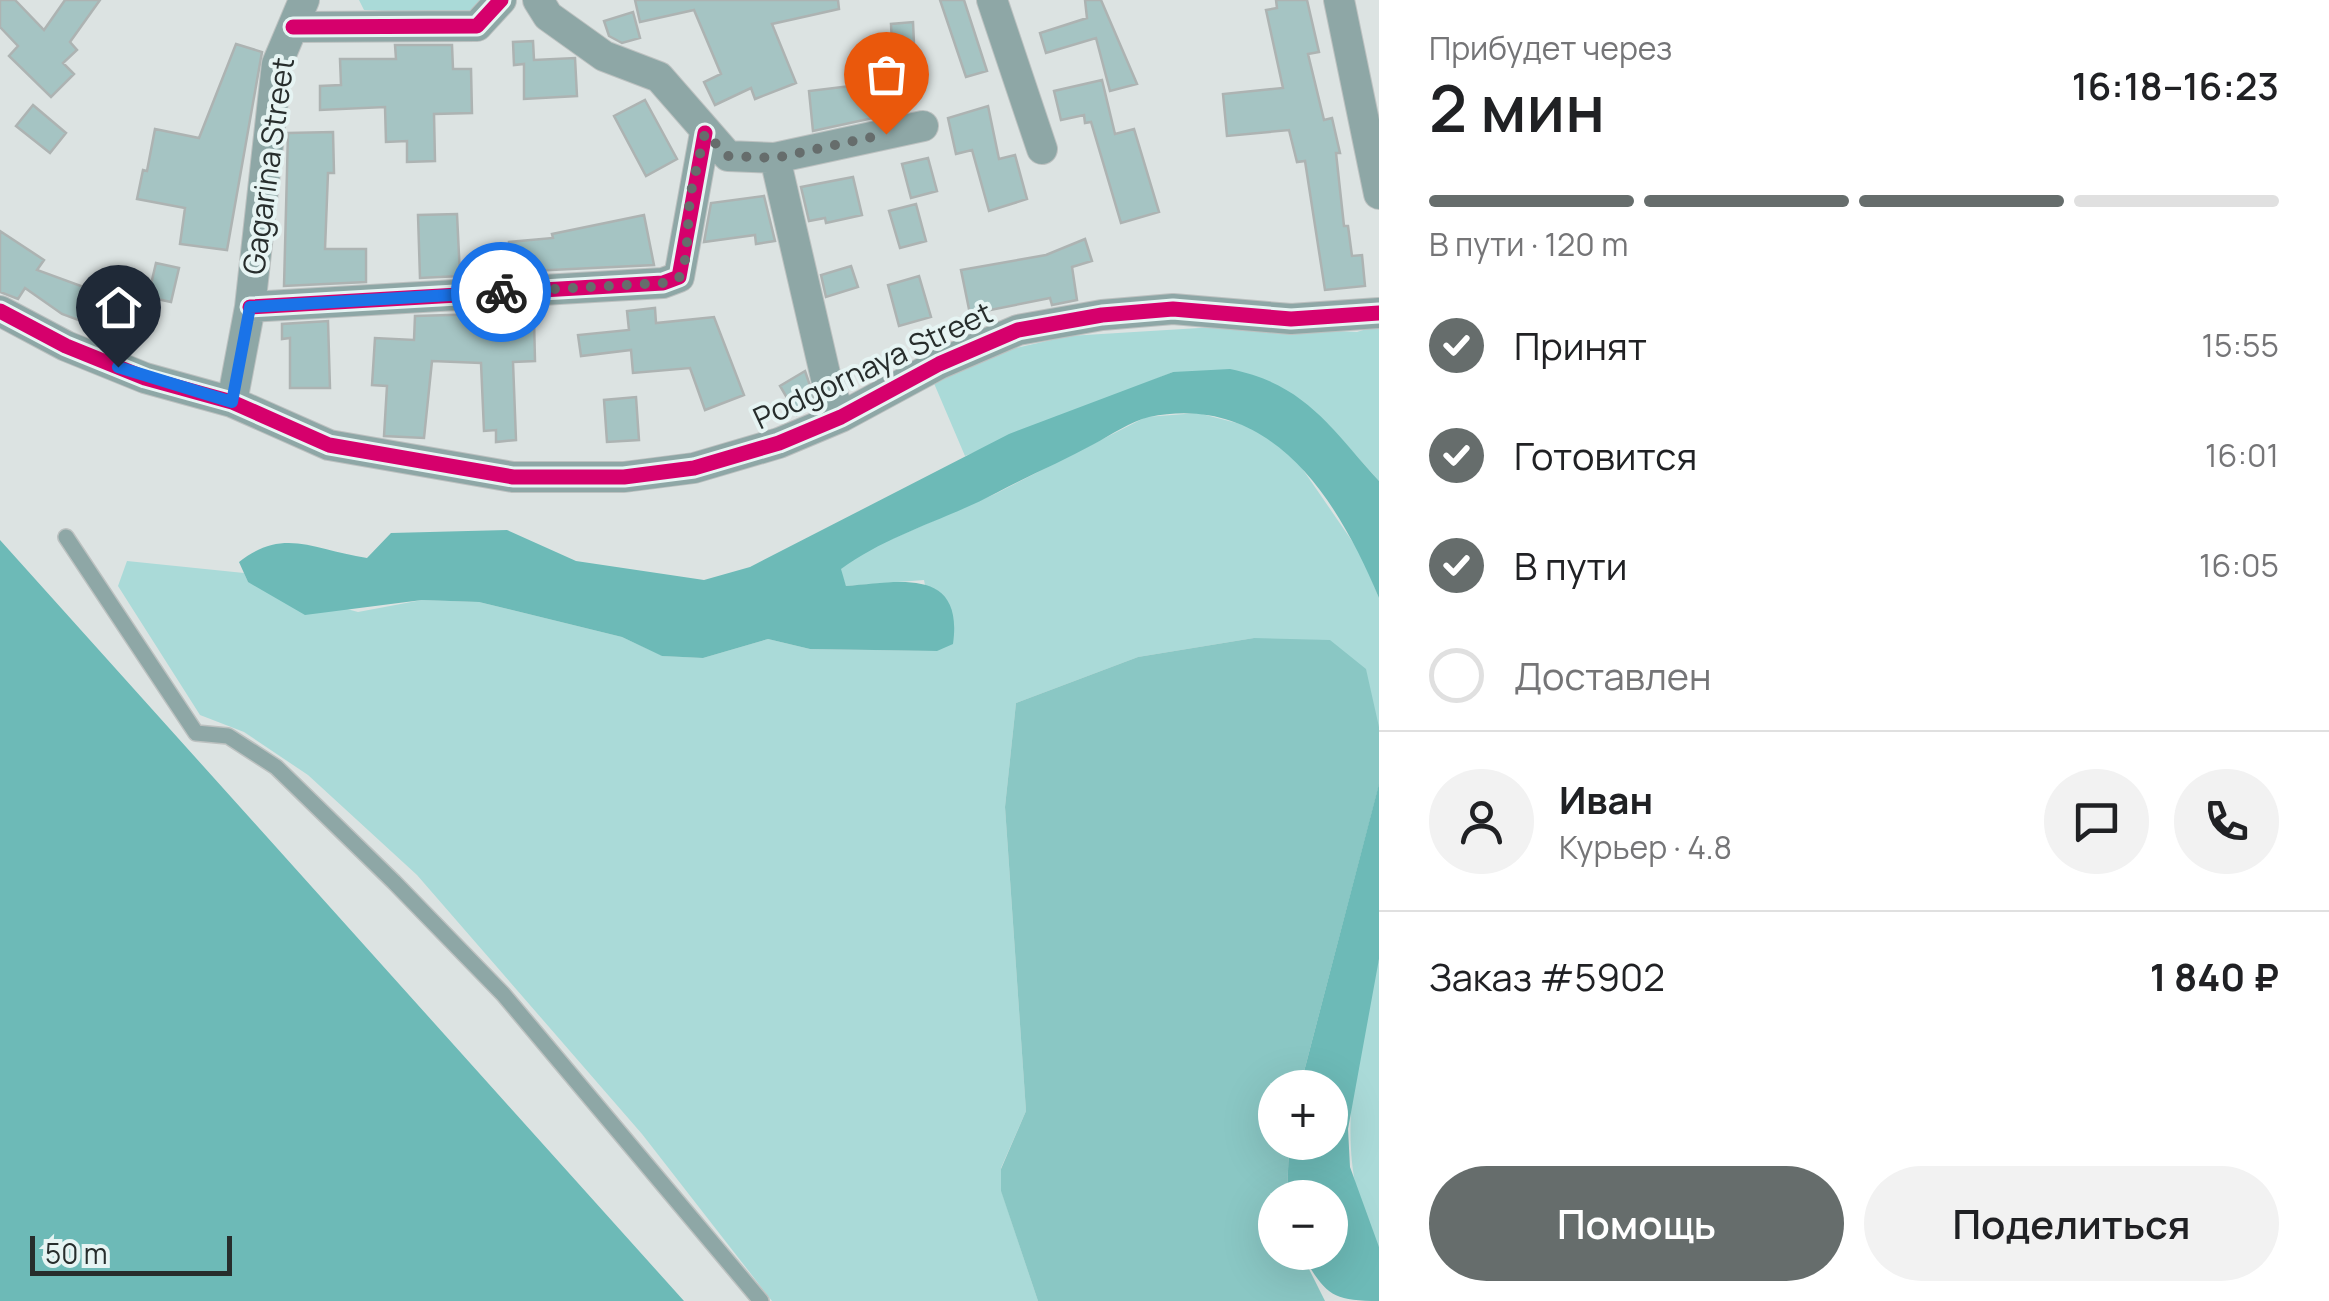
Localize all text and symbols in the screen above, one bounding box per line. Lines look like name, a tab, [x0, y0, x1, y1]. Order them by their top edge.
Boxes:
text: Прибудет через	[1429, 26, 1672, 70]
pin	[844, 32, 929, 135]
icon: bag	[859, 47, 914, 102]
street label: Gagarina Street	[232, 55, 303, 277]
text: 16:18–16:23	[2072, 59, 2279, 111]
text: 2 мин	[1429, 63, 1605, 152]
text: В пути · 120 m	[1429, 222, 1628, 266]
courier	[451, 242, 551, 342]
pin	[76, 265, 161, 368]
icon: bike	[474, 265, 529, 320]
icon: home	[91, 280, 146, 335]
street label: Podgornaya Street	[746, 291, 999, 438]
icon: check	[1429, 318, 1484, 373]
text: Принят	[1514, 319, 1647, 371]
text: 15:55	[2202, 323, 2279, 367]
icon: check	[1429, 428, 1484, 483]
text: Готовится	[1514, 429, 1697, 481]
text: 16:01	[2205, 433, 2279, 477]
icon: check	[1429, 538, 1484, 593]
text: В пути	[1514, 539, 1627, 591]
text: 16:05	[2199, 543, 2279, 587]
text: Доставлен	[1514, 649, 1712, 701]
button: person	[1429, 769, 1534, 874]
button: chat	[2044, 769, 2149, 874]
button: phone	[2174, 769, 2279, 874]
text: Иван	[1559, 773, 1653, 825]
text: Курьер · 4.8	[1559, 825, 1732, 869]
text: Заказ #5902	[1429, 950, 1665, 1002]
text: 1 840 ₽	[2150, 950, 2279, 1002]
map controls	[1258, 1070, 1348, 1270]
button: +	[1258, 1070, 1348, 1160]
button: Помощь	[1429, 1166, 1844, 1281]
button: Поделиться	[1864, 1166, 2279, 1281]
button: −	[1258, 1180, 1348, 1270]
scale bar	[30, 1231, 232, 1276]
text: 50 m	[45, 1234, 108, 1272]

